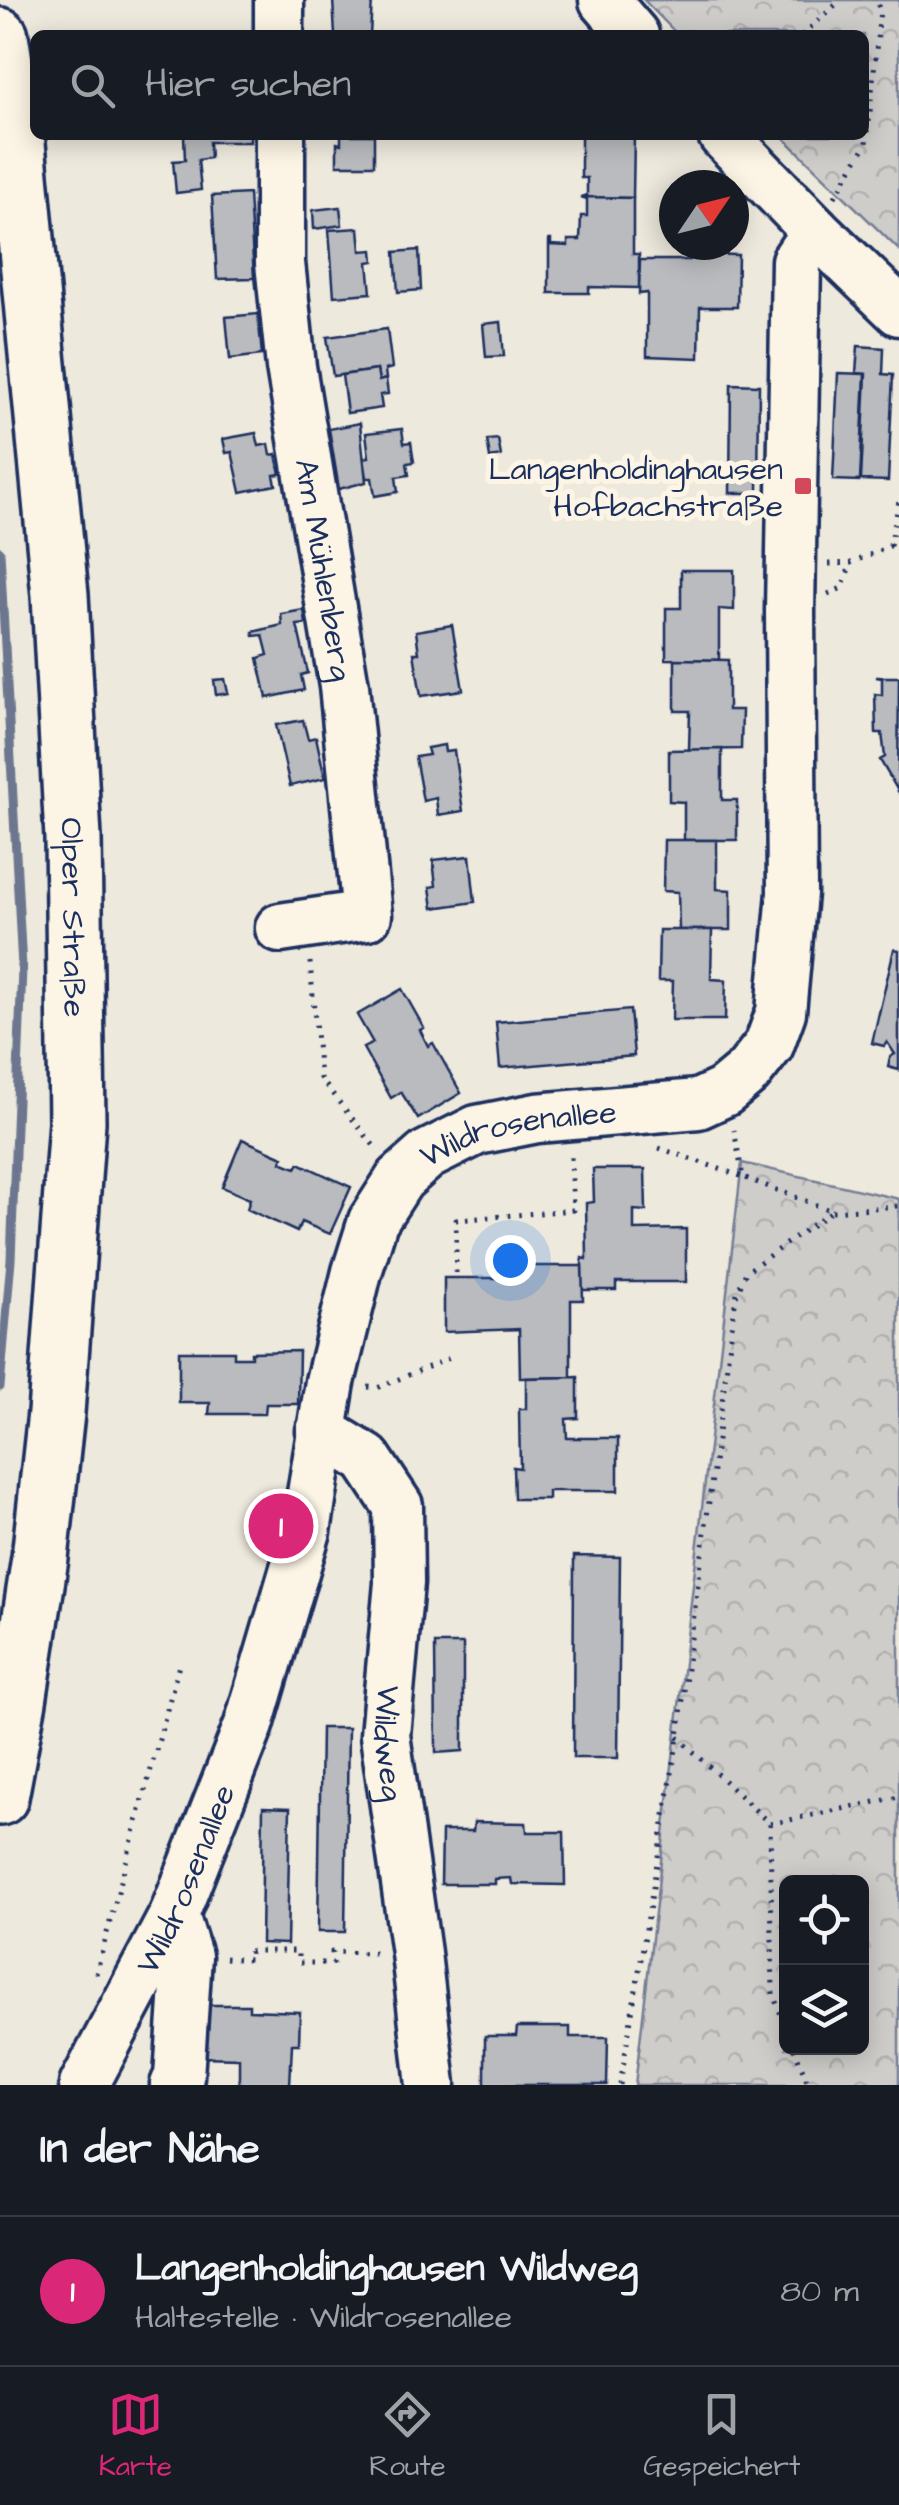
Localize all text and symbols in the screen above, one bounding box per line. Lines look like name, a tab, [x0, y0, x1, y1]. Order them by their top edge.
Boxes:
search box	[30, 30, 869, 140]
icon: search	[65, 58, 120, 113]
text: Hier suchen	[145, 59, 351, 111]
north arrow	[659, 170, 749, 260]
place label: Langenholdinghausen Hofbachstraße	[488, 447, 783, 529]
street label: Am Mühlenberg	[283, 455, 364, 684]
marker: Langenholdinghausen Hofbachstraße	[792, 475, 814, 497]
street label: Olper Straße	[48, 816, 97, 1017]
street label: Wildrosenallee	[413, 1090, 618, 1179]
your location	[485, 1235, 536, 1286]
pin: 1	[248, 1488, 314, 1564]
street label: Wildweg	[361, 1683, 415, 1804]
street label: Wildrosenallee	[126, 1778, 247, 1982]
map controls	[779, 1875, 869, 2055]
button: locate	[779, 1875, 869, 1965]
button: layers	[779, 1965, 869, 2055]
text: In der Nähe	[40, 2121, 260, 2179]
text: Langenholdinghausen Wildweg	[135, 2243, 638, 2295]
text: 1	[70, 2269, 75, 2314]
text: 80 m	[780, 2269, 859, 2314]
text: Haltestelle · Wildrosenallee	[135, 2295, 512, 2340]
tab: Karte	[99, 2387, 172, 2486]
tab: Route	[369, 2387, 446, 2486]
tab: Gespeichert	[643, 2387, 800, 2486]

